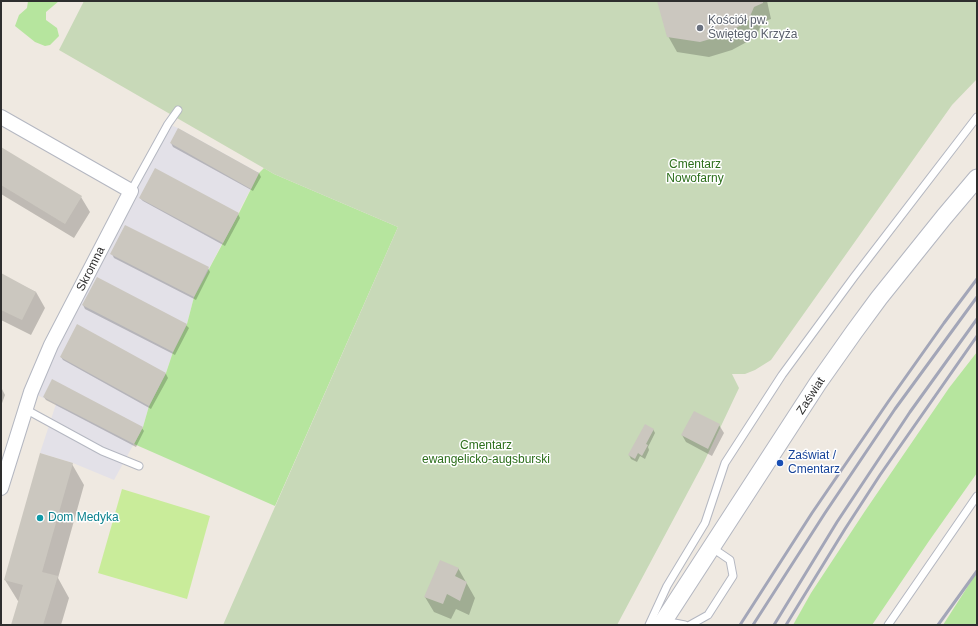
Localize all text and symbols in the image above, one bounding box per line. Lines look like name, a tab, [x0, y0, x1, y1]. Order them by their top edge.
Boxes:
place label: Kościół pw. Świętego Krzyża	[708, 14, 797, 42]
marker: Kościół pw. Świętego Krzyża	[695, 23, 705, 33]
park label: Cmentarz Nowofarny	[666, 158, 724, 186]
street label: Skromna	[74, 244, 108, 294]
street label: Zaświat	[794, 375, 828, 417]
park label: Cmentarz ewangelicko-augsburski	[422, 439, 550, 467]
place label: Zaświat / Cmentarz	[788, 449, 840, 477]
marker: Zaświat / Cmentarz	[775, 458, 785, 468]
place label: Dom Medyka	[48, 511, 119, 525]
marker: Dom Medyka	[35, 513, 45, 523]

